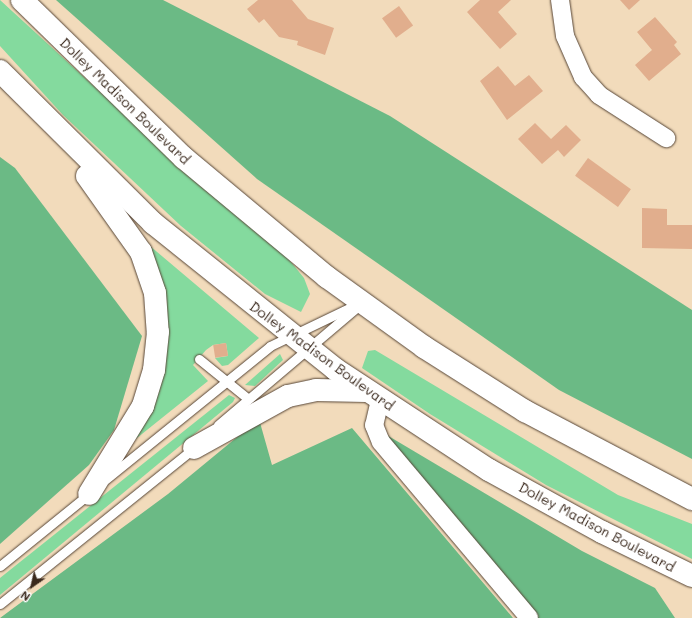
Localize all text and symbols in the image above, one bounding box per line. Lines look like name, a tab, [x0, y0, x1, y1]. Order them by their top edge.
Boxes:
street label: Dolley Madison Boulevard	[56, 34, 194, 168]
street label: Dolley Madison Boulevard	[246, 298, 398, 414]
street label: Dolley Madison Boulevard	[516, 479, 678, 575]
north arrow	[12, 566, 52, 606]
text: N	[17, 588, 33, 605]

